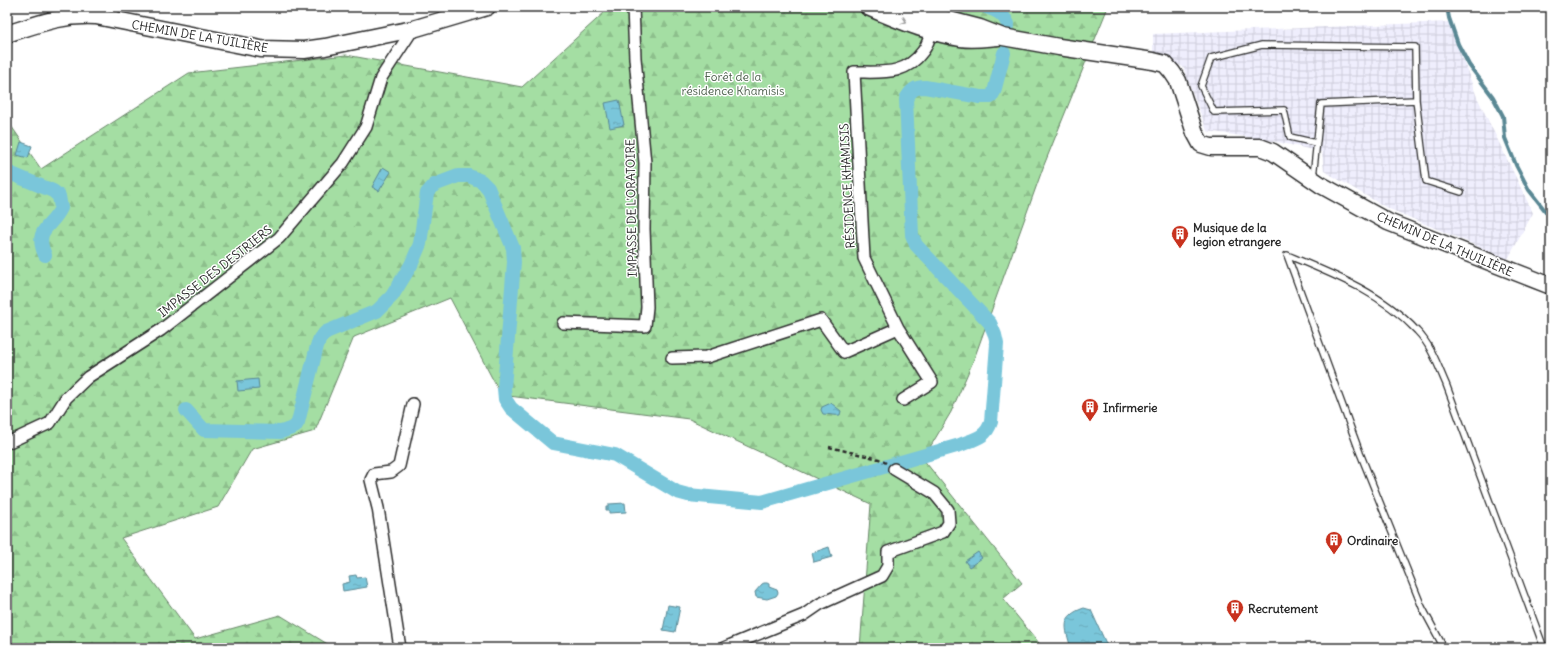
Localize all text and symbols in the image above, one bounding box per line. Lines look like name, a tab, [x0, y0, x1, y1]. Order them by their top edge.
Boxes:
street label: CHEMIN DE LA TUILIÈRE	[131, 17, 269, 55]
one-way arrow	[900, 17, 907, 25]
park label: Forêt de la résidence Khamisis	[682, 69, 784, 98]
street label: RÉSIDENCE KHAMISIS	[836, 123, 858, 249]
street label: IMPASSE DE L'ORATOIRE	[622, 139, 640, 277]
street label: CHEMIN DE LA THUILIÈRE	[1374, 208, 1516, 280]
place label: Musique de la legion etrangere	[1193, 220, 1282, 250]
street label: IMPASSE DES DESTRIERS	[155, 222, 275, 320]
building icon: Musique de la legion etrangere	[1170, 224, 1190, 249]
building icon: Infirmerie	[1080, 397, 1100, 422]
place label: Infirmerie	[1103, 400, 1158, 415]
building icon: Ordinaire	[1324, 530, 1344, 555]
place label: Ordinaire	[1347, 533, 1399, 548]
building icon: Recrutement	[1225, 598, 1245, 623]
place label: Recrutement	[1248, 601, 1319, 616]

